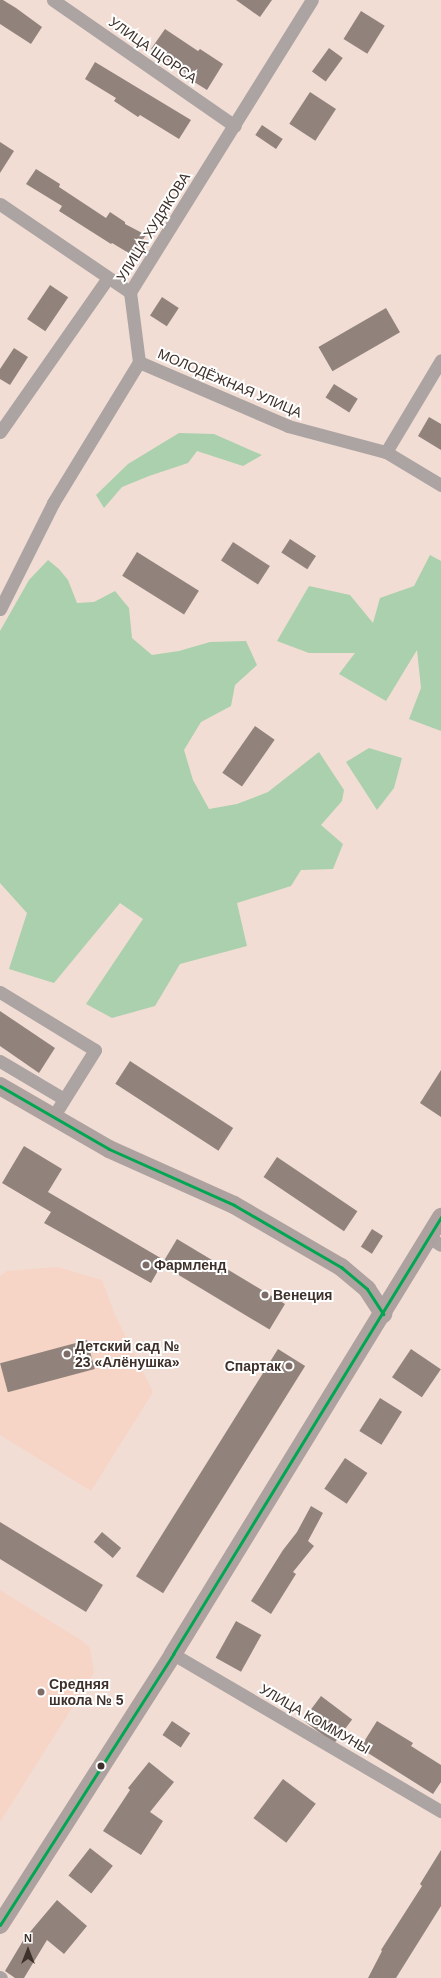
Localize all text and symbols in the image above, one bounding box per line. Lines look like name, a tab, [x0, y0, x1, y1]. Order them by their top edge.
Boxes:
street label: УЛИЦА ЩОРСА	[106, 13, 200, 87]
street label: УЛИЦА ХУДЯКОВА	[113, 169, 193, 285]
street label: МОЛОДЁЖНАЯ УЛИЦА	[155, 345, 305, 421]
place label: Фармленд	[154, 1257, 226, 1273]
marker: Фармленд	[141, 1260, 151, 1270]
place label: Венеция	[273, 1287, 333, 1303]
marker: Венеция	[260, 1290, 270, 1300]
place label: Детский сад № 23 «Алёнушка»	[75, 1338, 180, 1370]
marker: Детский сад № 23 «Алёнушка»	[62, 1349, 72, 1359]
place label: Спартак	[225, 1358, 281, 1374]
marker: Спартак	[284, 1361, 294, 1371]
place label: Средняя школа № 5	[49, 1676, 124, 1708]
street label: УЛИЦА КОММУНЫ	[257, 1681, 373, 1757]
marker: Средняя школа № 5	[36, 1687, 46, 1697]
unlabelled marker	[96, 1761, 106, 1771]
north arrow	[8, 1930, 48, 1970]
text: N	[24, 1932, 32, 1944]

